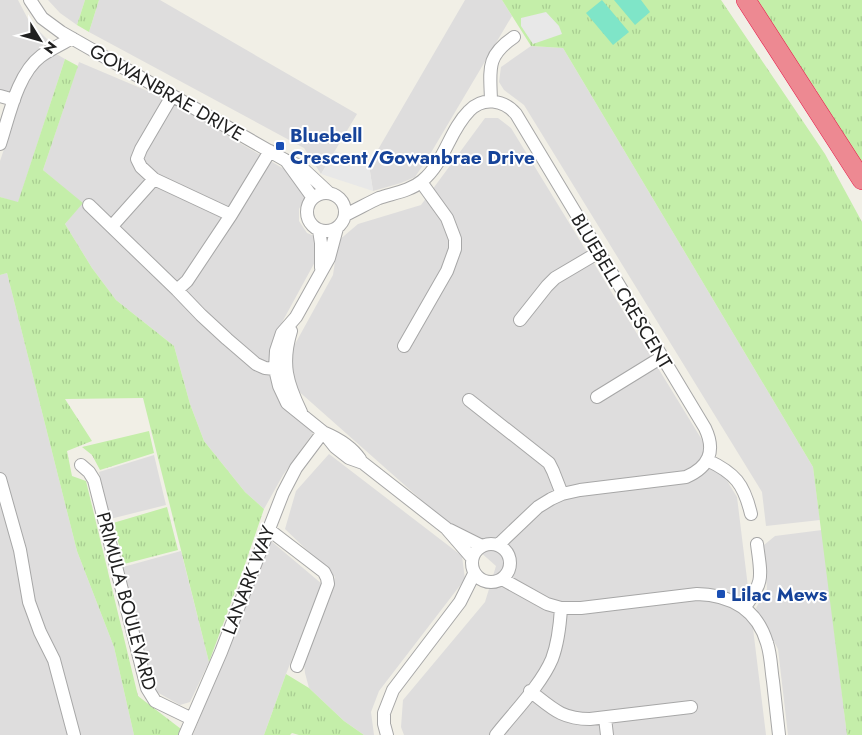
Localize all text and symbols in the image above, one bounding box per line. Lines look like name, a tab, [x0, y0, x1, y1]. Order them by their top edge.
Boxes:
north arrow	[15, 15, 65, 65]
text: N	[39, 37, 62, 58]
street label: GOWANBRAE DRIVE	[84, 37, 249, 148]
place label: Bluebell Crescent/Gowanbrae Drive	[290, 122, 535, 171]
marker: Bluebell Crescent/Gowanbrae Drive	[274, 140, 286, 152]
street label: BLUEBELL CRESCENT	[564, 208, 679, 374]
street label: PRIMULA BOULEVARD	[90, 509, 163, 693]
street label: LANARK WAY	[215, 521, 282, 639]
place label: Lilac Mews	[731, 581, 828, 608]
marker: Lilac Mews	[715, 588, 727, 600]

